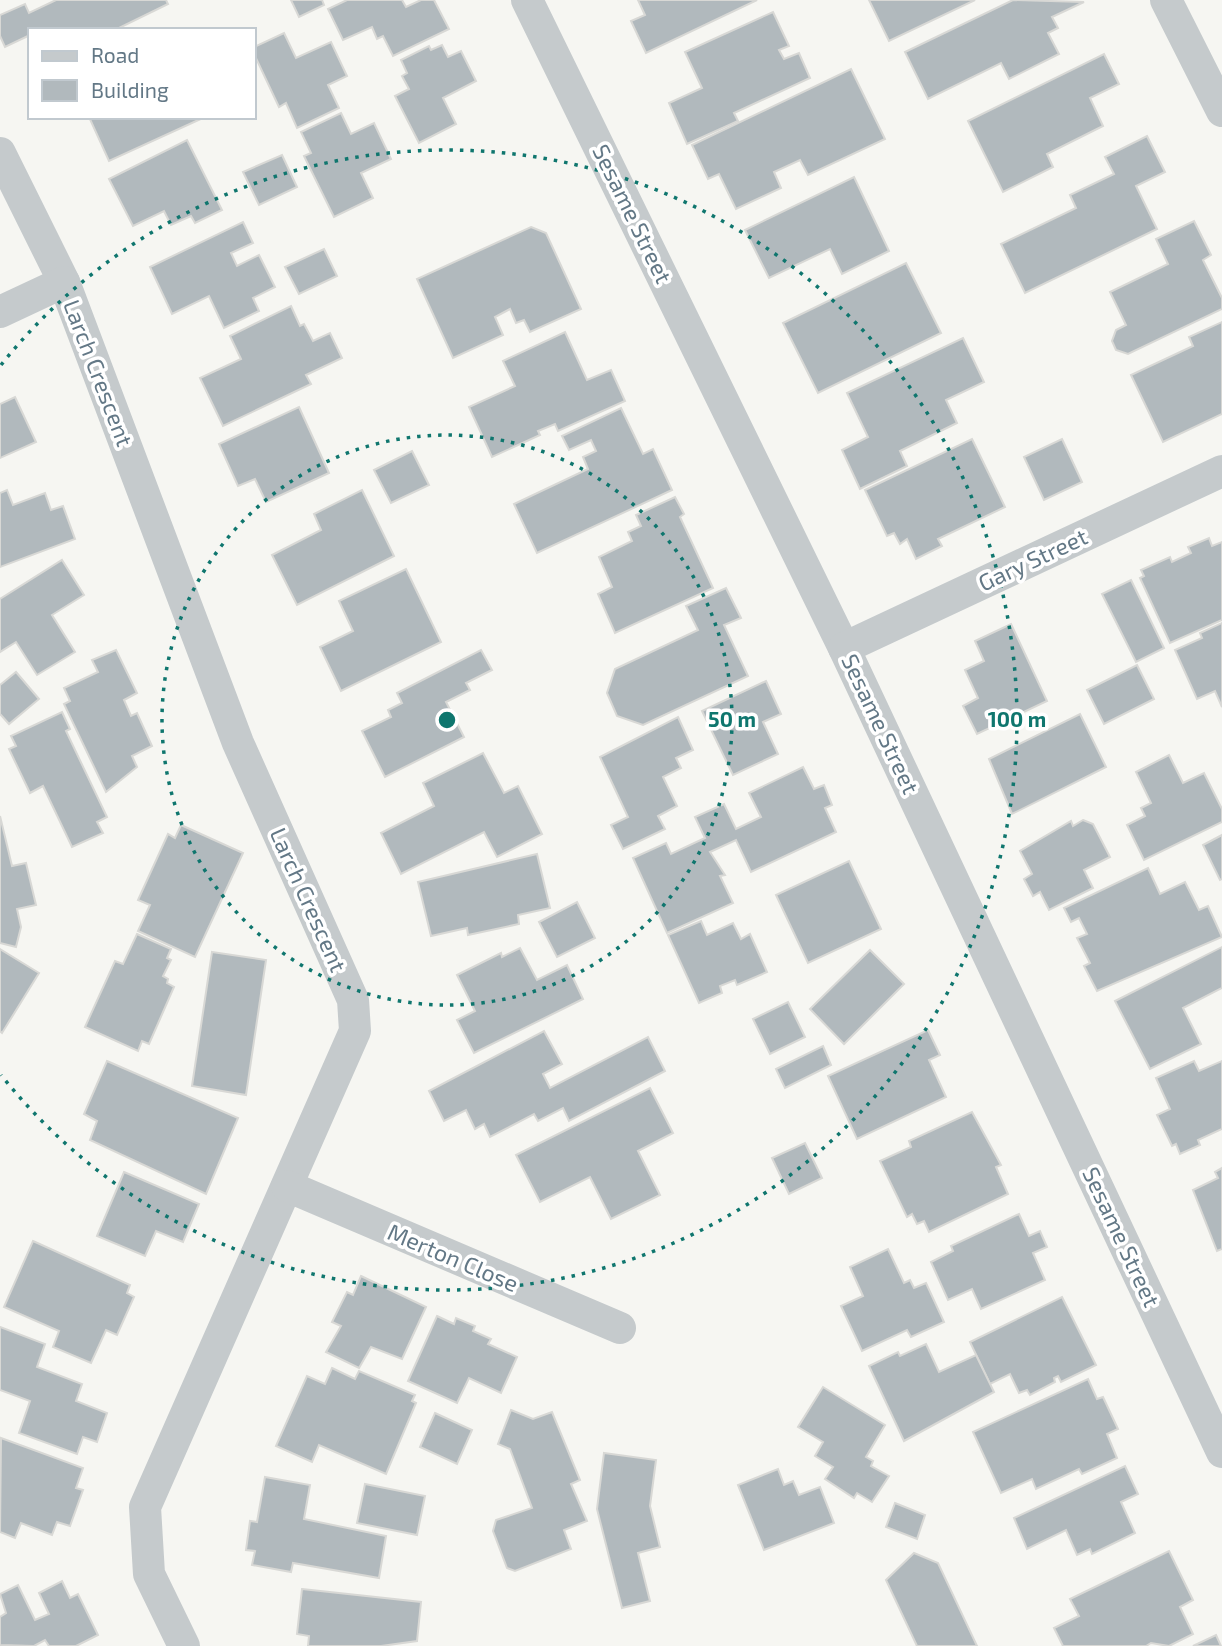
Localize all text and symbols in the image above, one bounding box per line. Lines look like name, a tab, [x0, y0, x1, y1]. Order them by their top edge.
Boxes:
legend	[28, 28, 256, 119]
text: Road	[91, 42, 139, 67]
text: Building	[91, 77, 169, 102]
street label: Sesame Street	[587, 140, 679, 288]
street label: Larch Crescent	[58, 295, 140, 450]
street label: Gary Street	[974, 522, 1092, 597]
street label: Sesame Street	[836, 649, 926, 798]
text: 50 m	[708, 706, 756, 731]
text: 100 m	[988, 706, 1046, 731]
centre of rings	[435, 708, 459, 732]
street label: Larch Crescent	[265, 823, 353, 976]
street label: Sesame Street	[1077, 1162, 1167, 1311]
street label: Merton Close	[384, 1217, 523, 1297]

